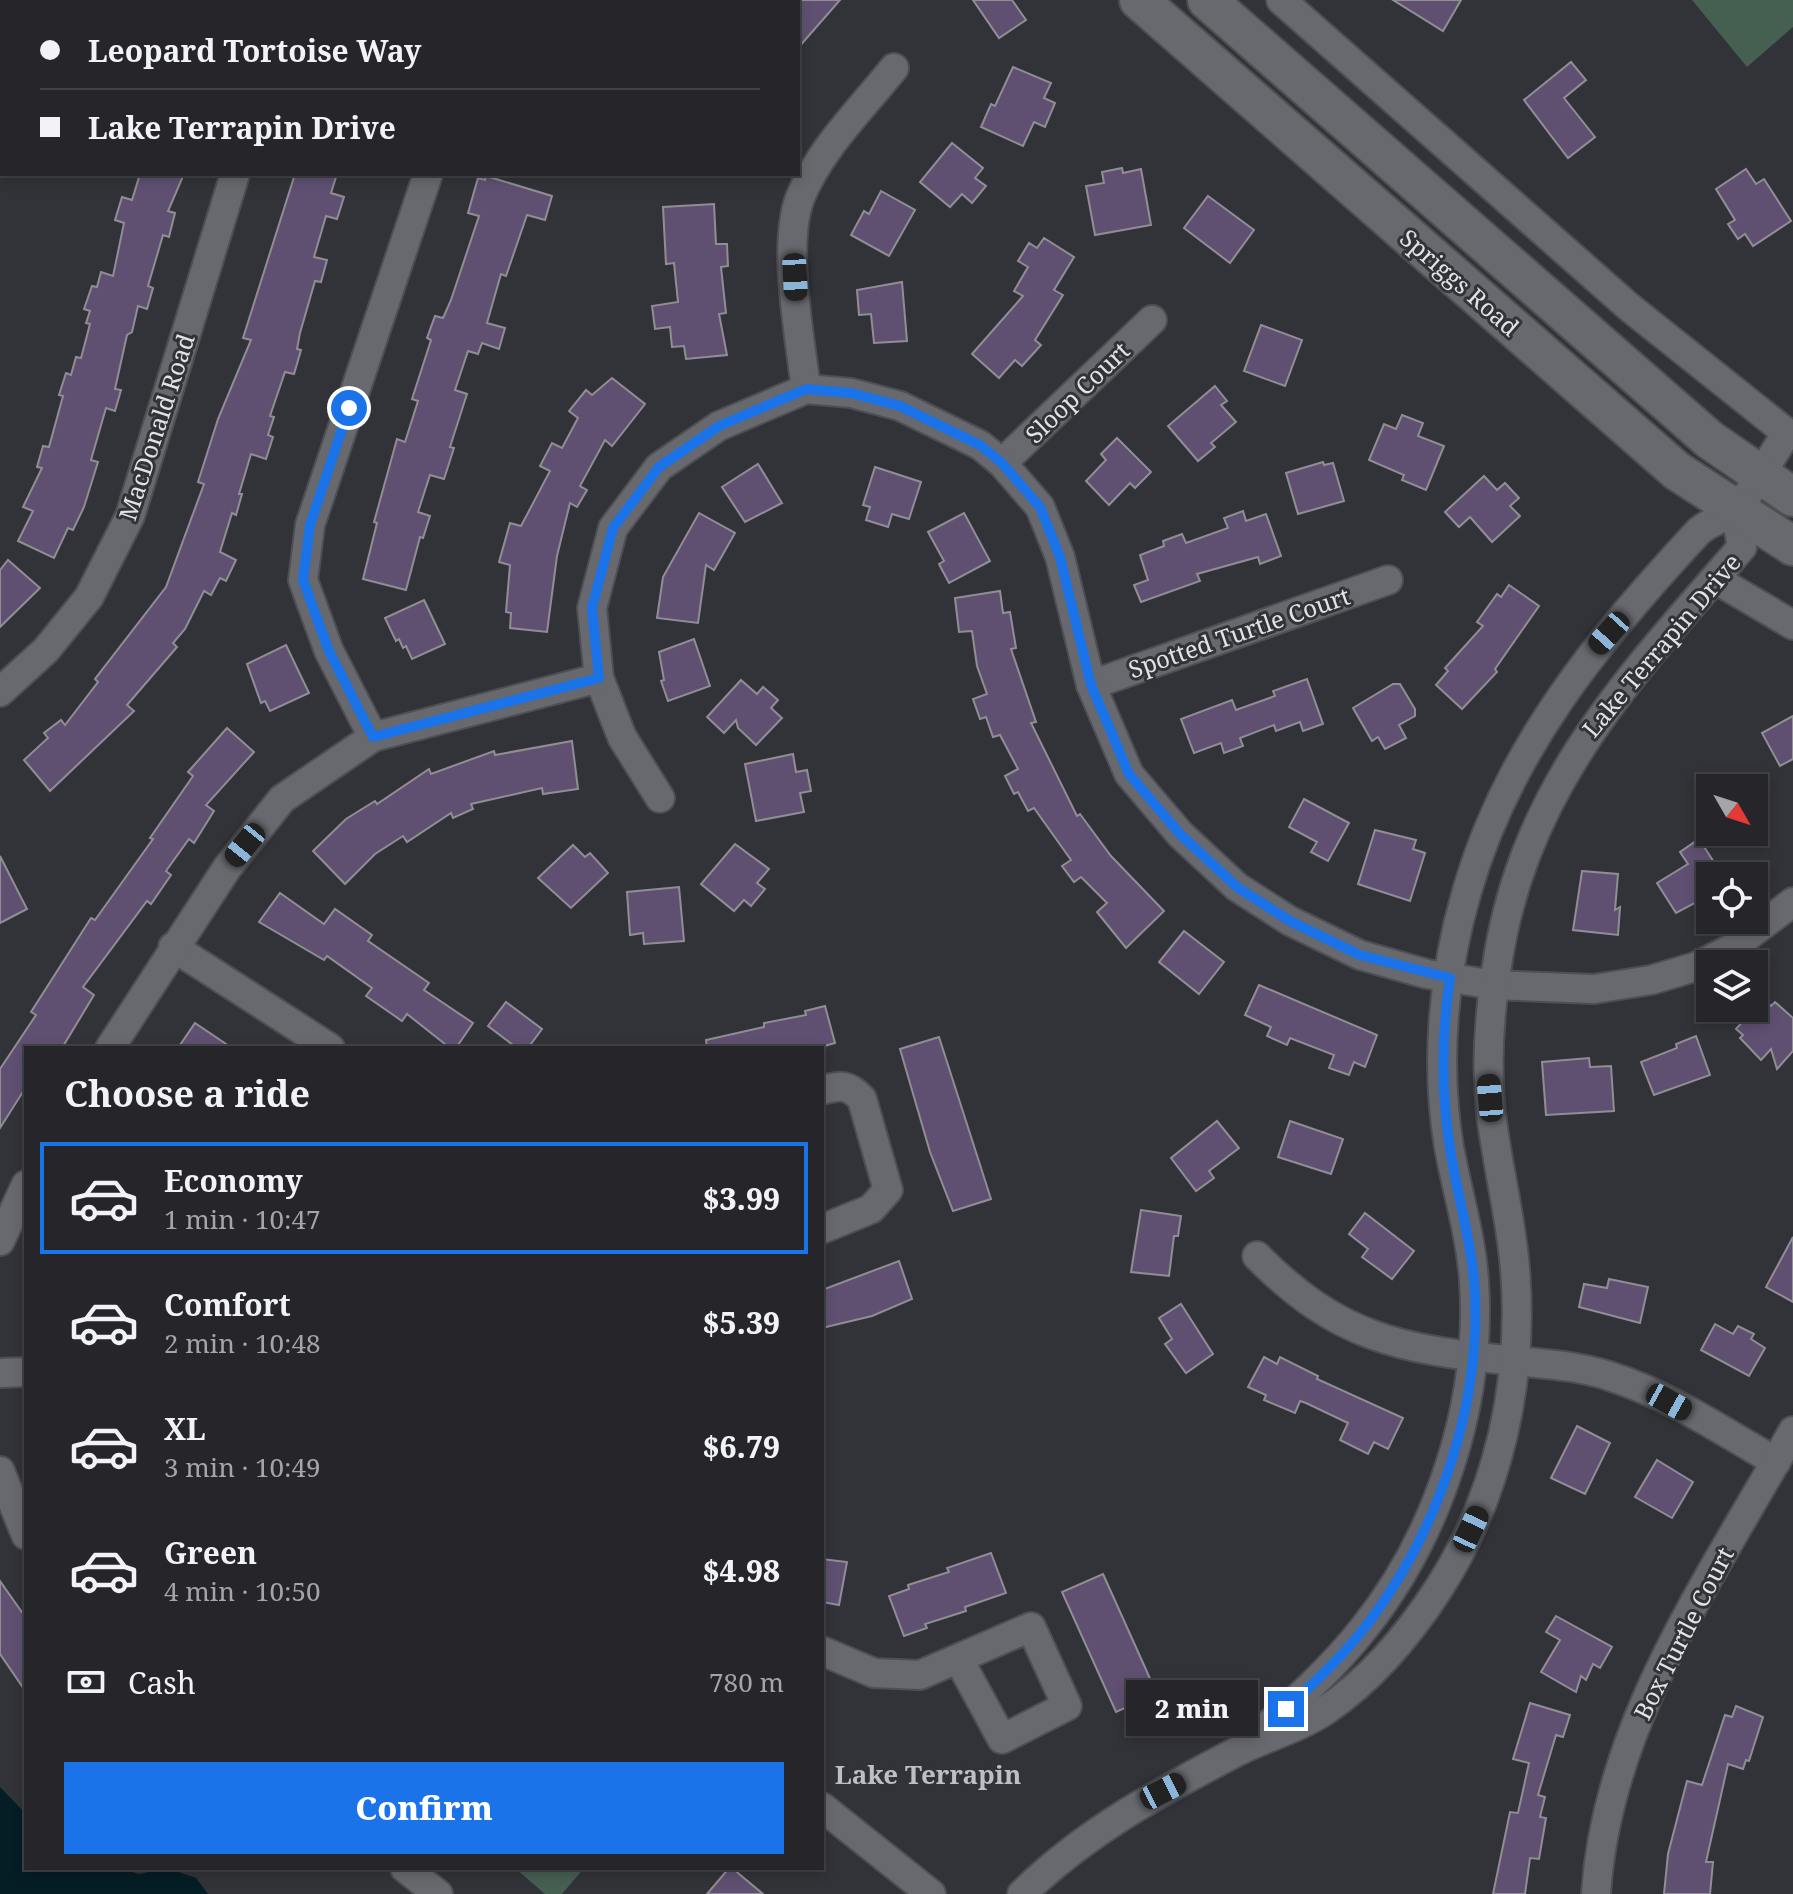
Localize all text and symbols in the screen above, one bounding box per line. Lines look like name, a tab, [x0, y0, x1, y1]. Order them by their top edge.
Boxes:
text: Leopard Tortoise Way	[88, 30, 421, 71]
text: Lake Terrapin Drive	[88, 107, 396, 148]
street label: Spriggs Road	[1394, 221, 1527, 343]
car	[782, 252, 808, 302]
street label: MacDonald Road	[110, 329, 202, 525]
street label: Sloop Court	[1018, 334, 1136, 450]
route start	[331, 390, 367, 426]
street label: Lake Terrapin Drive	[1574, 546, 1748, 744]
street label: Spotted Turtle Court	[1124, 579, 1354, 685]
car	[1584, 607, 1634, 659]
north arrow	[1696, 774, 1768, 846]
map controls	[1696, 774, 1768, 1022]
car	[221, 819, 269, 871]
button: locate	[1696, 862, 1768, 934]
button: layers	[1696, 950, 1768, 1022]
text: Choose a ride	[64, 1069, 310, 1118]
car	[1476, 1073, 1504, 1123]
text: Economy	[164, 1160, 303, 1201]
icon: car	[68, 1162, 140, 1234]
text: $3.99	[703, 1178, 780, 1219]
text: 1 min · 10:47	[164, 1201, 321, 1237]
text: Comfort	[164, 1284, 291, 1325]
icon: car	[68, 1286, 140, 1358]
text: $5.39	[703, 1302, 780, 1343]
text: 2 min · 10:48	[164, 1325, 321, 1361]
car	[1642, 1380, 1696, 1424]
text: XL	[164, 1408, 206, 1449]
icon: car	[68, 1410, 140, 1482]
text: $6.79	[703, 1426, 780, 1467]
text: 3 min · 10:49	[164, 1449, 321, 1485]
car	[1450, 1502, 1492, 1556]
text: Green	[164, 1532, 257, 1573]
icon: car	[68, 1534, 140, 1606]
street label: Box Turtle Court	[1625, 1541, 1741, 1725]
text: $4.98	[703, 1550, 780, 1591]
text: 4 min · 10:50	[164, 1573, 321, 1609]
icon: cash	[64, 1660, 108, 1704]
text: Cash	[128, 1662, 196, 1703]
text: 780 m	[709, 1664, 784, 1700]
callout: 2 min	[1126, 1681, 1258, 1737]
text: 2 min	[1155, 1690, 1229, 1726]
route end	[1268, 1691, 1304, 1727]
district label: Lake Terrapin	[835, 1756, 1021, 1792]
button: Confirm	[64, 1762, 784, 1854]
car	[1136, 1769, 1190, 1813]

